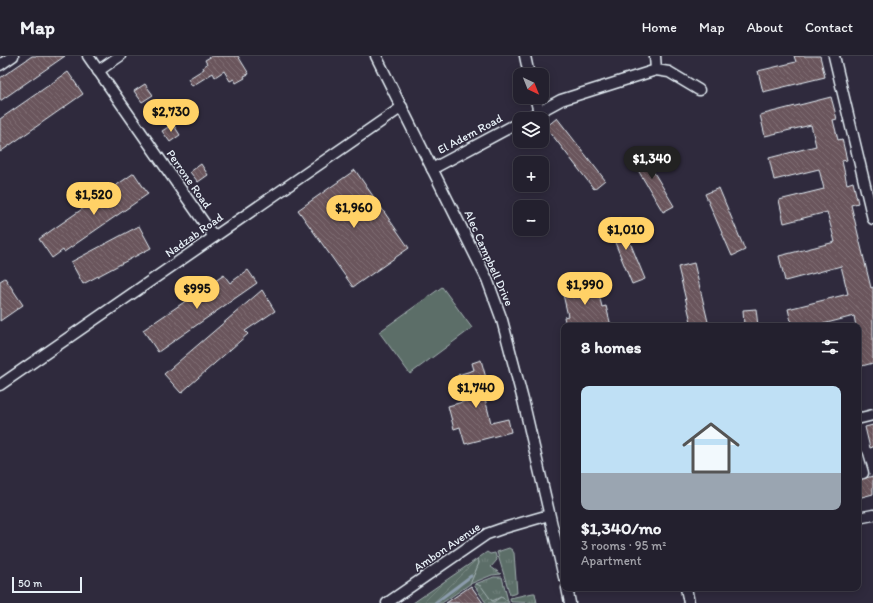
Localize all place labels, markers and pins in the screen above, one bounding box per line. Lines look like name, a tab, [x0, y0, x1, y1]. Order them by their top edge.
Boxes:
pin: $2,730	[138, 99, 204, 133]
pin: $1,340	[619, 146, 685, 180]
pin: $1,520	[61, 182, 127, 216]
pin: $1,960	[321, 195, 387, 229]
pin: $1,010	[593, 217, 659, 251]
pin: $1,990	[552, 272, 618, 306]
pin: $995	[173, 276, 221, 310]
pin: $1,740	[443, 375, 509, 409]

